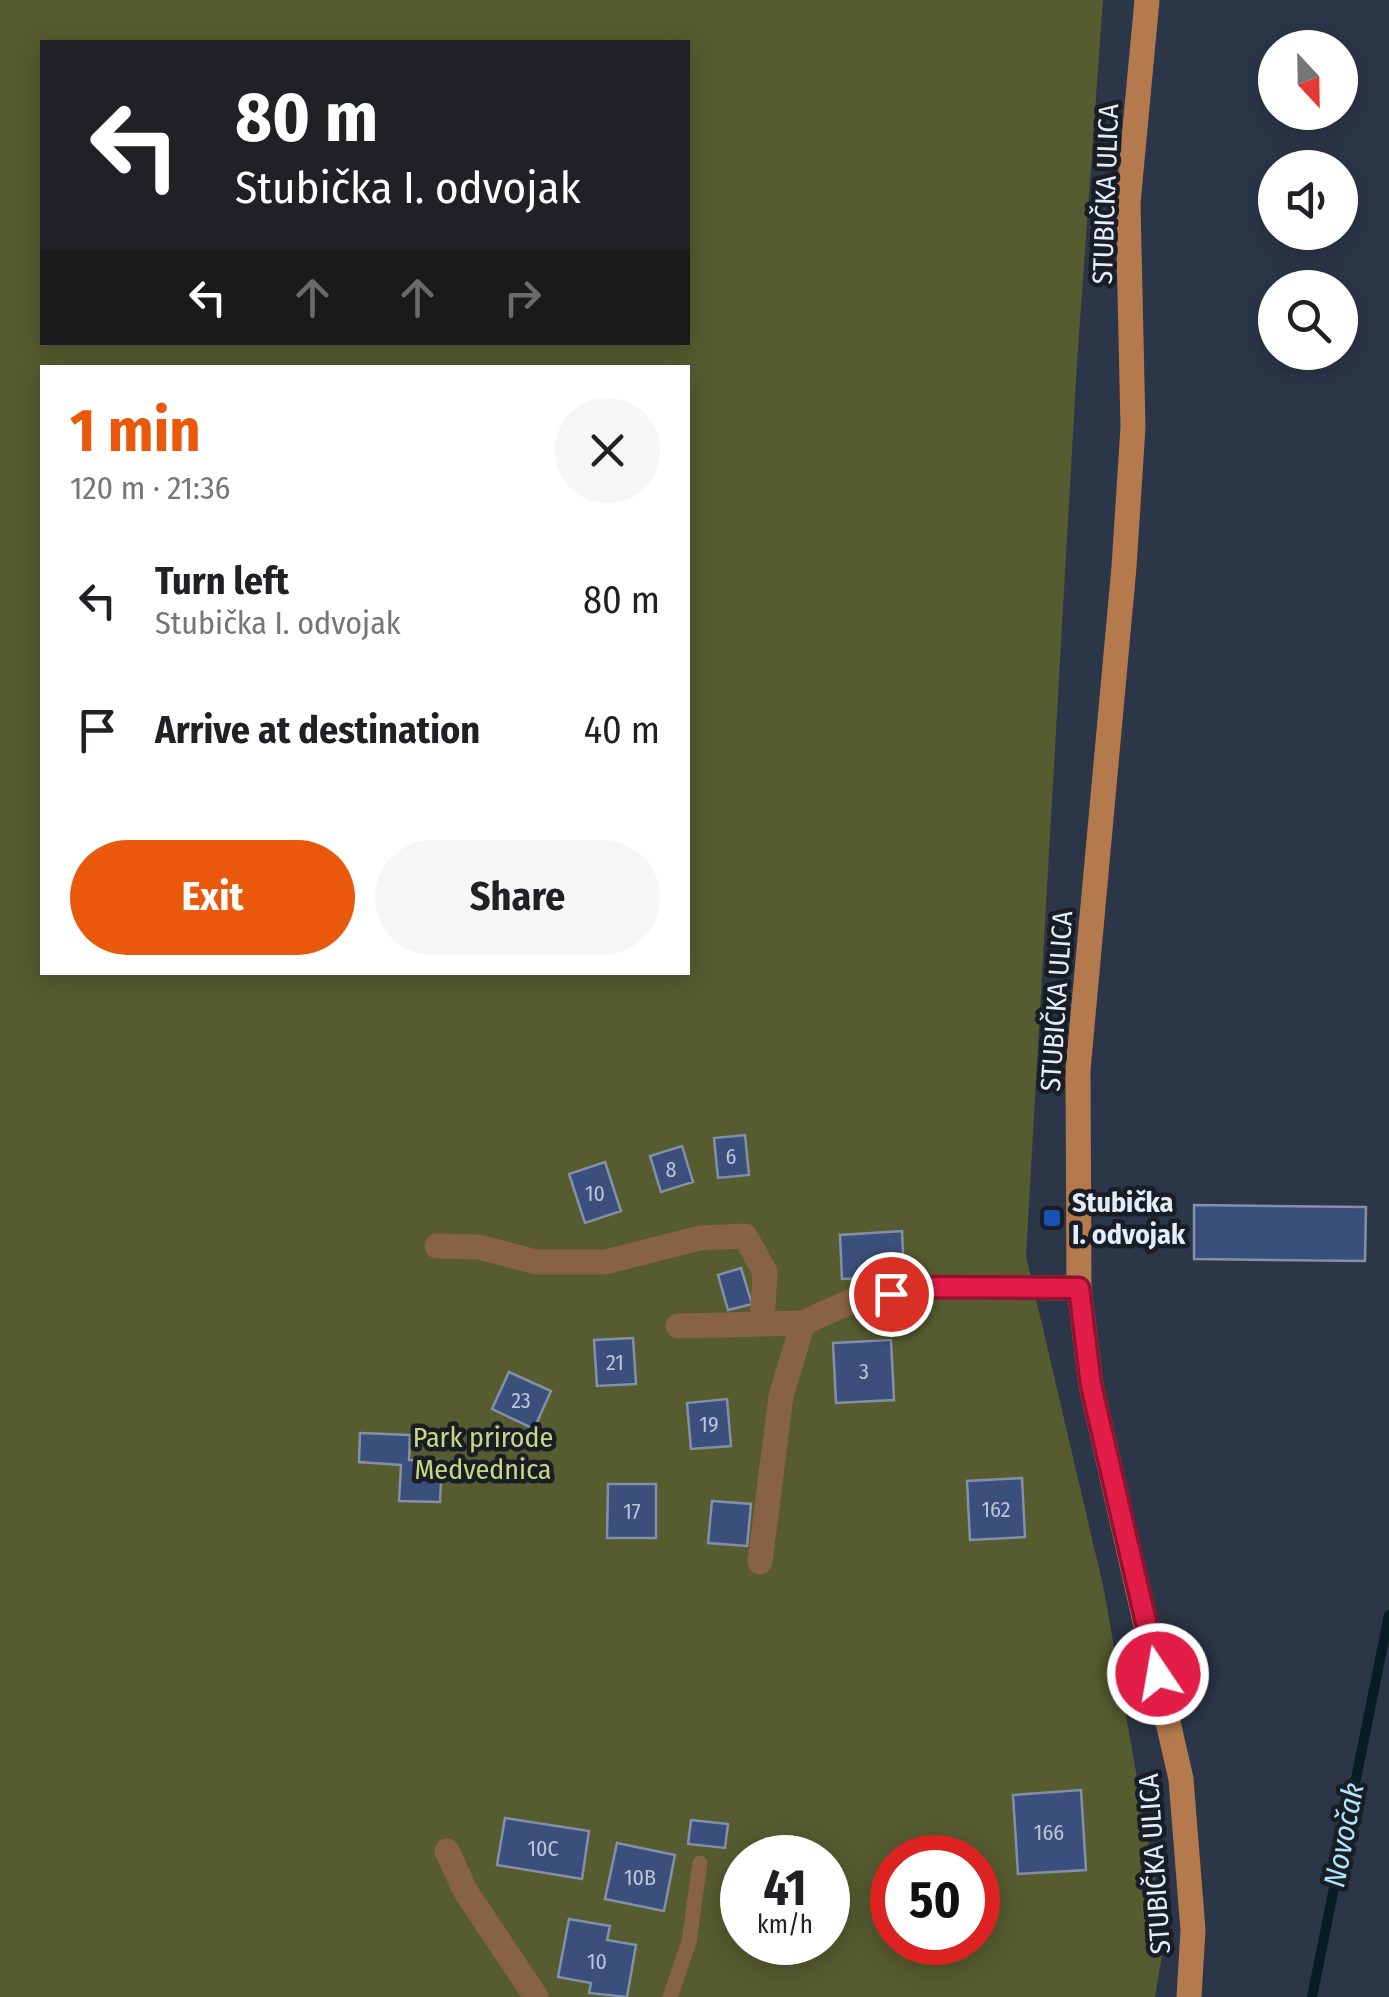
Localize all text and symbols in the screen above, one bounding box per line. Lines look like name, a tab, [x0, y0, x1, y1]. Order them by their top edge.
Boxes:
north arrow	[1258, 30, 1358, 130]
map controls	[1258, 30, 1358, 370]
text: 80 m	[235, 76, 378, 160]
icon: left	[70, 80, 200, 210]
street label: STUBIČKA ULICA	[1086, 103, 1125, 285]
button: sound	[1258, 150, 1358, 250]
text: Stubička I. odvojak	[235, 161, 581, 215]
icon: left	[180, 270, 235, 325]
icon: ahead	[285, 270, 340, 325]
icon: ahead	[390, 270, 445, 325]
icon: right	[495, 270, 550, 325]
button: search	[1258, 270, 1358, 370]
text: 1 min	[70, 395, 201, 467]
button: close	[555, 398, 660, 503]
text: 120 m · 21:36	[70, 469, 230, 507]
text: Turn left	[155, 558, 289, 604]
icon: left	[70, 573, 125, 628]
text: 80 m	[583, 577, 660, 623]
text: Stubička I. odvojak	[155, 604, 401, 642]
icon: arrive	[70, 703, 125, 758]
text: Arrive at destination	[155, 707, 480, 753]
text: 40 m	[584, 707, 660, 753]
button: Exit	[70, 840, 355, 955]
button: Share	[375, 840, 660, 955]
street label: STUBIČKA ULICA	[1034, 909, 1079, 1092]
house number: 6	[726, 1143, 737, 1170]
house number: 8	[665, 1156, 677, 1183]
house number: 10	[585, 1180, 605, 1207]
place label: Stubička I. odvojak	[1072, 1186, 1186, 1251]
marker: Stubička I. odvojak	[1041, 1207, 1063, 1229]
pin	[849, 1252, 934, 1337]
icon: arrive	[864, 1267, 919, 1322]
house number: 21	[606, 1349, 624, 1376]
house number: 3	[859, 1358, 869, 1385]
house number: 23	[511, 1387, 531, 1414]
house number: 19	[699, 1411, 719, 1438]
park label: Park prirode Medvednica	[413, 1421, 553, 1486]
house number: 162	[982, 1496, 1011, 1523]
house number: 17	[623, 1498, 641, 1525]
position arrow	[1106, 1622, 1210, 1726]
street label: STUBIČKA ULICA	[1132, 1772, 1177, 1955]
water label: Novočak	[1316, 1780, 1372, 1890]
house number: 166	[1034, 1819, 1064, 1846]
house number: 10C	[527, 1835, 559, 1862]
speed limit sign: 50	[870, 1835, 1000, 1965]
text: 41	[763, 1858, 807, 1918]
house number: 10B	[624, 1864, 656, 1891]
text: km/h	[757, 1910, 813, 1940]
house number: 10	[587, 1948, 607, 1975]

